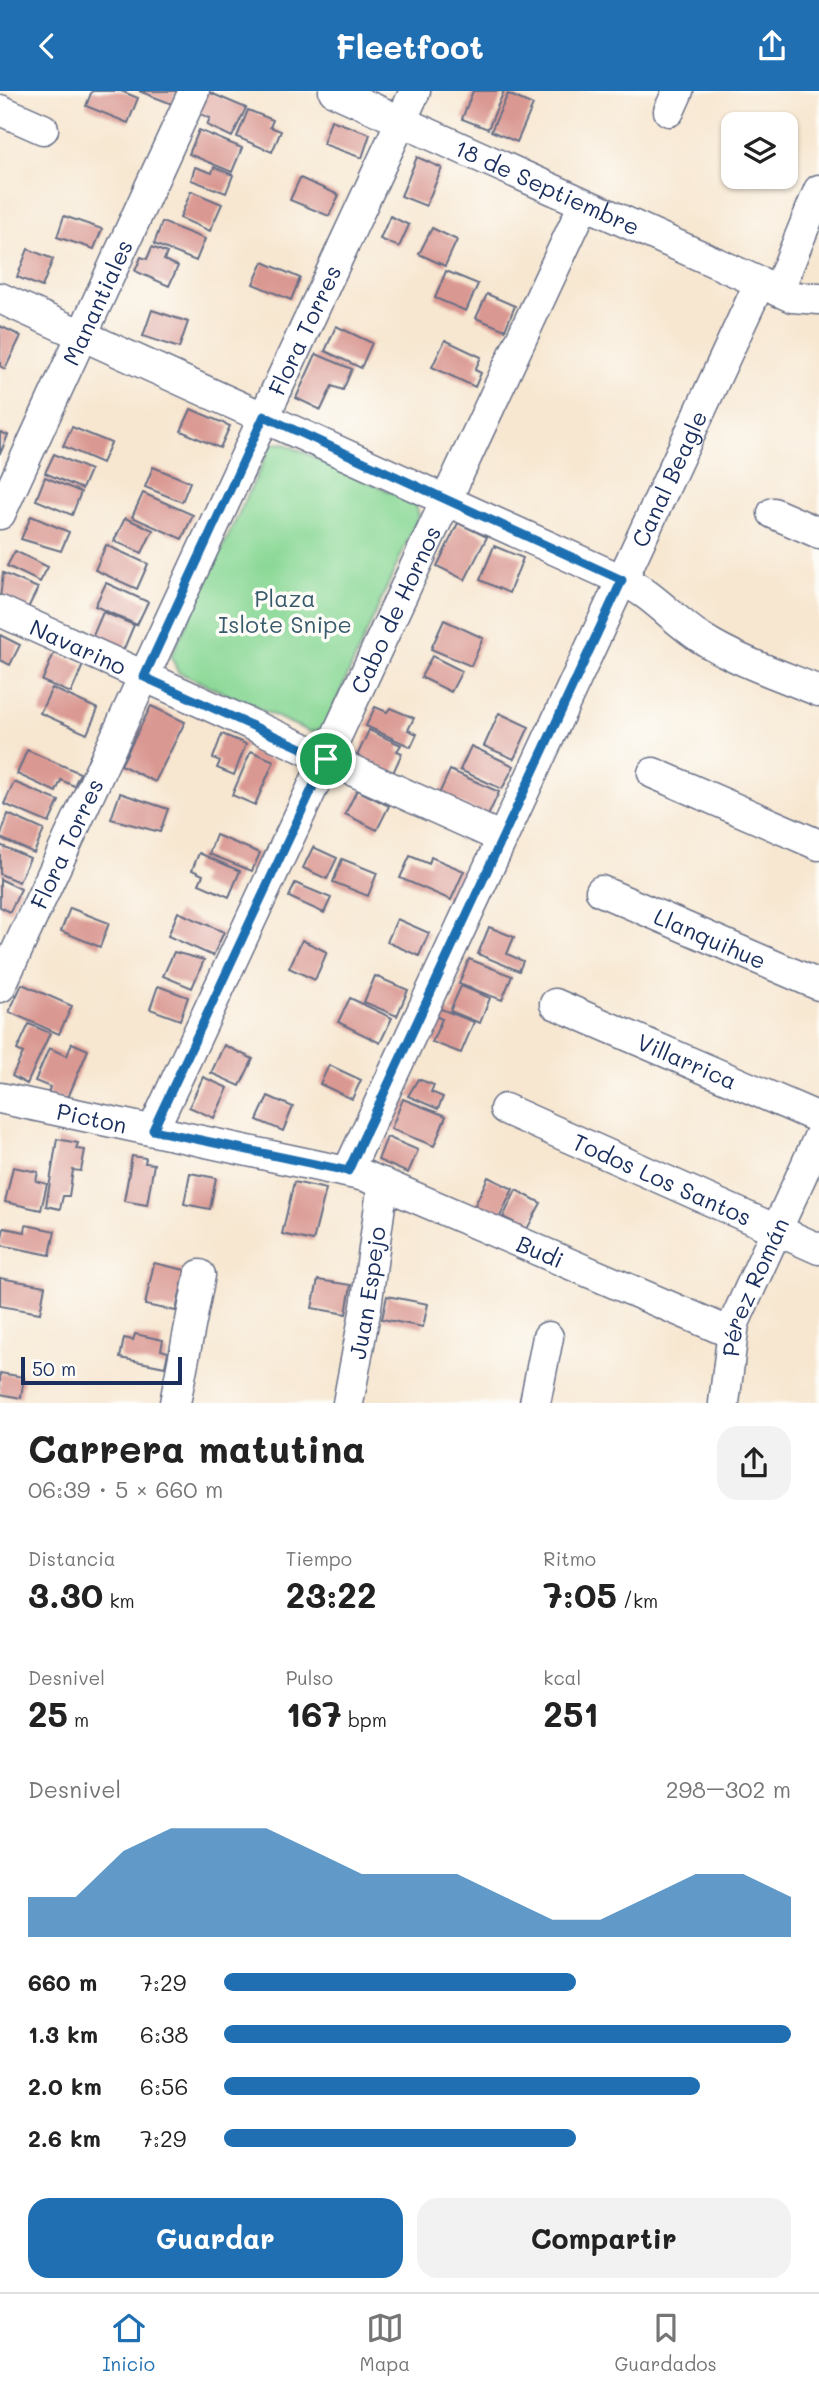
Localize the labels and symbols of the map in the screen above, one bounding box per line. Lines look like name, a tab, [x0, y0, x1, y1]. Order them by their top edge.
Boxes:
street label: 18 de Septiembre	[450, 132, 644, 242]
street label: Manantiales	[55, 234, 139, 370]
street label: Flora Torres	[261, 260, 347, 400]
street label: Canal Beagle	[624, 406, 713, 552]
street label: Cabo de Hornos	[343, 521, 447, 698]
park label: Plaza Islote Snipe	[218, 583, 352, 639]
street label: Navarino	[25, 612, 131, 681]
pin	[296, 729, 356, 789]
street label: Flora Torres	[23, 774, 110, 914]
street label: Llanquihue	[650, 901, 771, 975]
street label: Villarrica	[633, 1026, 742, 1096]
street label: Picton	[54, 1096, 130, 1140]
street label: Todos Los Santos	[568, 1126, 756, 1232]
street label: Pérez Román	[715, 1213, 795, 1358]
street label: Juan Espejo	[342, 1224, 392, 1361]
street label: Budi	[512, 1228, 569, 1275]
scale bar	[21, 1354, 182, 1386]

